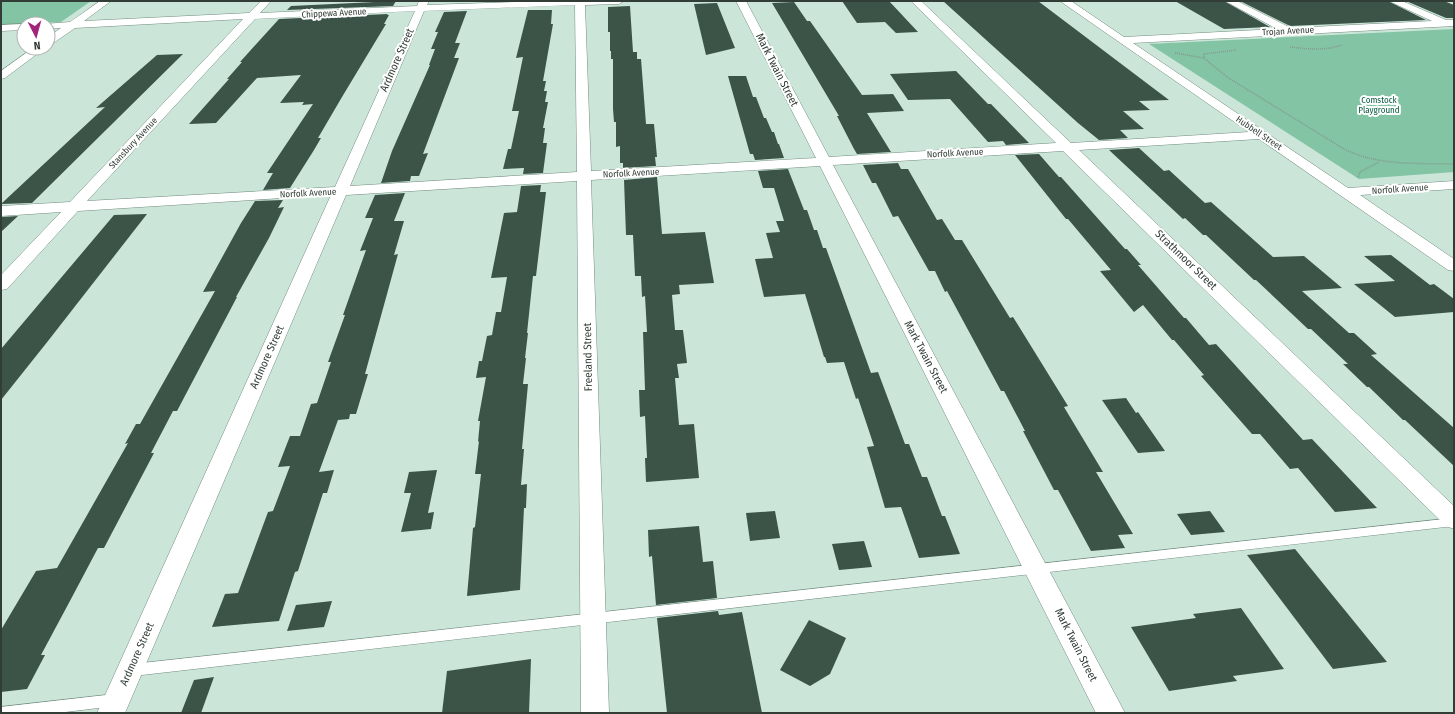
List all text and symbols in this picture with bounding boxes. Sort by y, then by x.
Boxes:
street label: Chippewa Avenue [301,6,367,20]
north arrow [16,16,56,56]
street label: Trojan Avenue [1262,25,1315,37]
street label: Ardmore Street [377,26,417,94]
street label: Mark Twain Street [753,31,801,109]
text: N [33,39,41,52]
park label: Comstock Playground [1358,95,1400,115]
street label: Hubbell Street [1234,114,1284,152]
street label: Stansbury Avenue [107,115,160,171]
street label: Norfolk Avenue [927,147,984,159]
street label: Norfolk Avenue [603,167,660,179]
street label: Norfolk Avenue [1371,182,1429,196]
street label: Norfolk Avenue [280,187,337,199]
street label: Strathmoor Street [1152,227,1220,293]
street label: Mark Twain Street [901,319,951,396]
street label: Freeland Street [581,322,595,391]
street label: Ardmore Street [247,323,287,391]
street label: Mark Twain Street [1052,606,1100,684]
street label: Ardmore Street [117,620,157,688]

